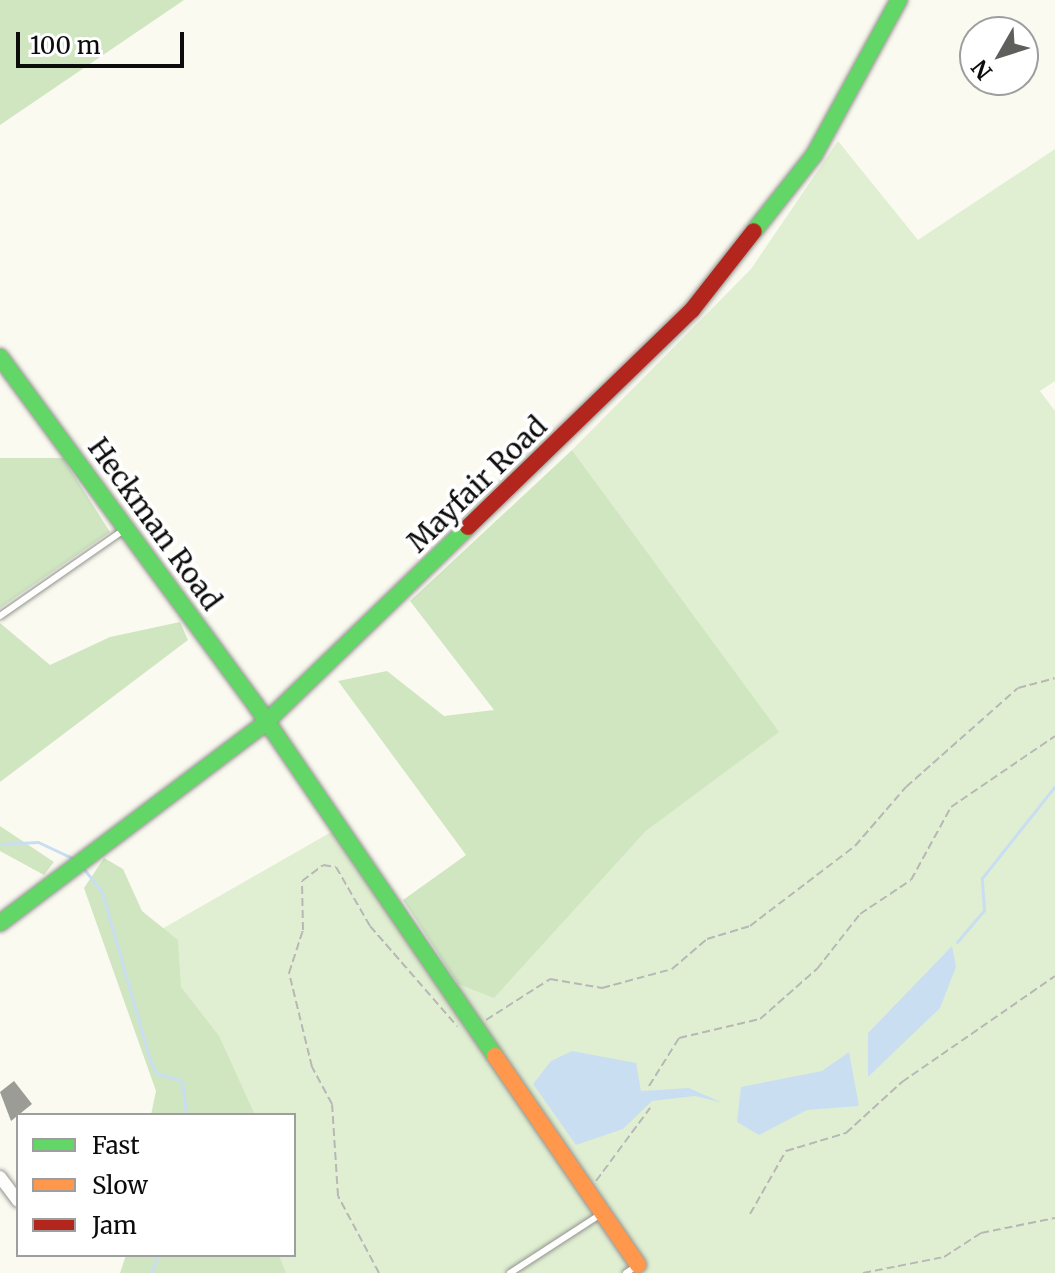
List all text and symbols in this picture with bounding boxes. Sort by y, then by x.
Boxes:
scale bar [20,16,188,66]
north arrow [959,16,1039,96]
text: 100 m [30,30,100,61]
text: N [966,54,998,85]
street label: Mayfair Road [400,409,554,559]
street label: Heckman Road [81,431,229,617]
legend [16,1113,296,1257]
text: Fast [92,1130,140,1161]
text: Slow [92,1170,148,1201]
text: Jam [92,1210,137,1241]

